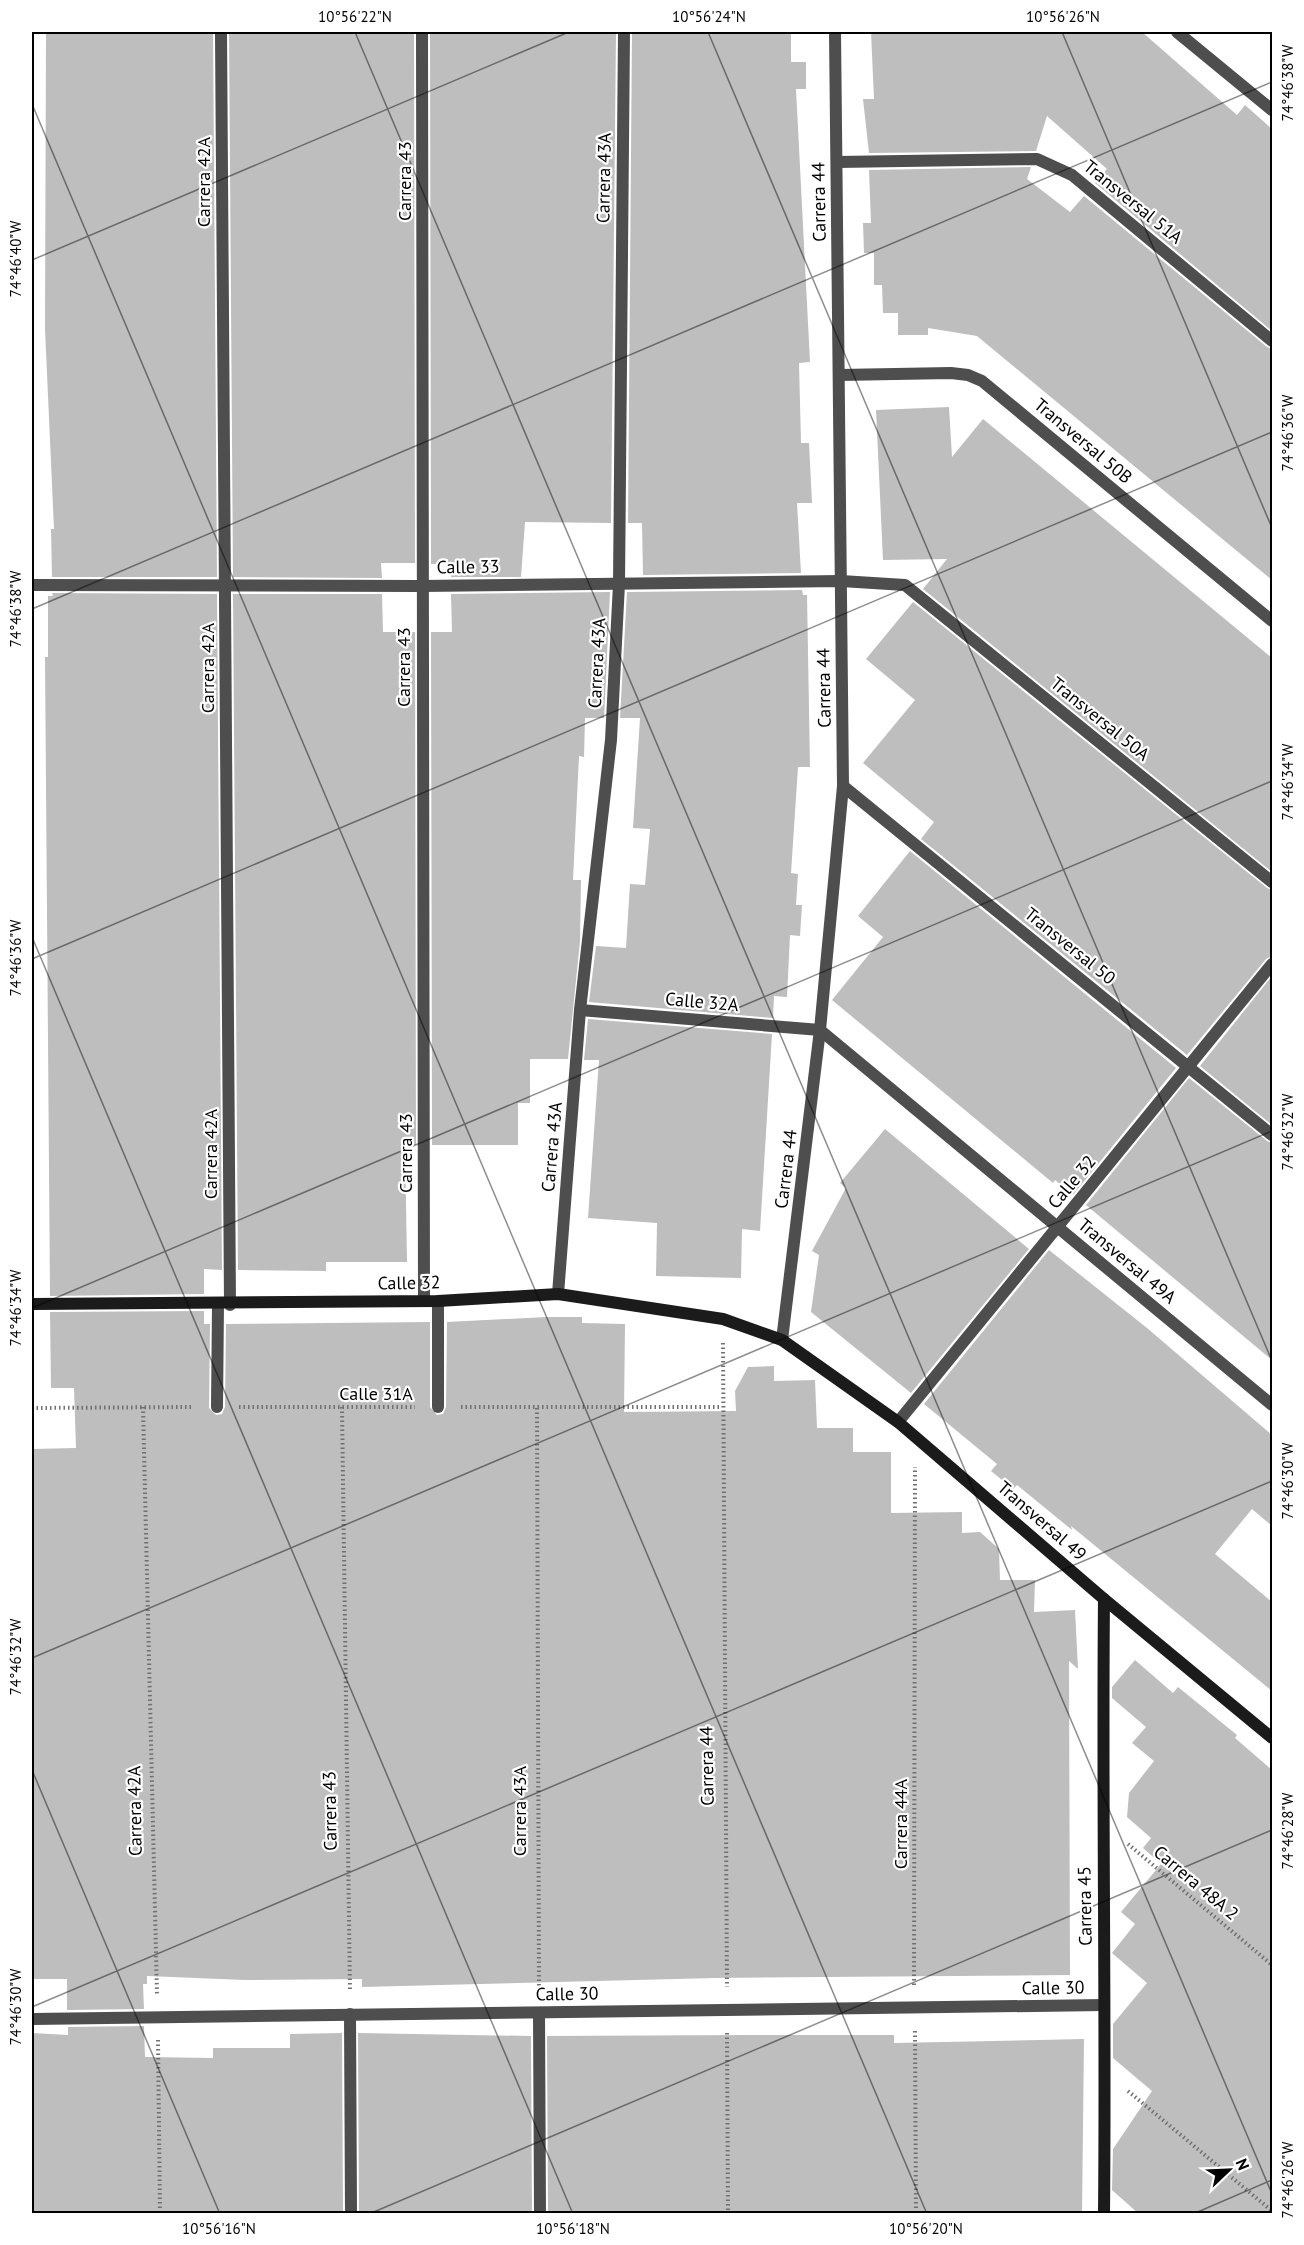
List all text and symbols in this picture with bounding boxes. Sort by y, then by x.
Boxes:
text: 10°56'22"N [318,7,392,26]
text: 10°56'24"N [672,7,746,26]
text: 10°56'26"N [1026,7,1100,26]
text: 74°46'38"W [1278,44,1297,121]
street label: Carrera 43A [591,132,616,223]
street label: Carrera 42A [192,136,215,227]
street label: Carrera 43 [393,141,416,221]
street label: Transversal 51A [1079,155,1188,249]
street label: Carrera 44 [806,162,831,242]
text: 74°46'40"W [6,220,25,297]
street label: Transversal 50B [1030,393,1137,488]
text: 74°46'36"W [1278,394,1297,471]
street label: Calle 33 [436,554,500,579]
text: 74°46'38"W [6,570,25,647]
street label: Carrera 43A [583,617,610,709]
street label: Carrera 42A [196,622,219,713]
street label: Carrera 43 [392,627,415,707]
street label: Carrera 44 [811,648,836,728]
street label: Transversal 50A [1046,672,1155,766]
text: 74°46'34"W [1278,743,1297,820]
street label: Transversal 50 [1020,902,1121,989]
text: 74°46'36"W [6,919,25,996]
street label: Calle 32A [664,987,740,1016]
text: 74°46'32"W [1278,1093,1297,1170]
street label: Carrera 43A [536,1101,567,1193]
street label: Carrera 42A [199,1108,222,1199]
street label: Carrera 43 [394,1113,417,1193]
street label: Carrera 44 [769,1128,802,1210]
street label: Calle 32 [1043,1150,1101,1213]
street label: Transversal 49A [1074,1213,1181,1309]
text: 74°46'34"W [6,1269,25,1346]
street label: Calle 32 [377,1270,441,1295]
street label: Calle 31A [339,1382,413,1405]
text: 74°46'30"W [1278,1442,1297,1519]
street label: Transversal 49 [993,1476,1092,1566]
text: 74°46'32"W [6,1618,25,1695]
street label: Carrera 44 [694,1726,719,1806]
street label: Carrera 42A [122,1765,147,1856]
street label: Carrera 43A [508,1765,531,1856]
street label: Carrera 43 [317,1771,342,1851]
street label: Carrera 44A [889,1778,912,1869]
text: 74°46'28"W [1278,1792,1297,1869]
street label: Carrera 48A 2 [1149,1840,1244,1925]
street label: Carrera 45 [1072,1866,1097,1946]
text: 74°46'30"W [6,1968,25,2045]
street label: Calle 30 [1021,1975,1085,2000]
street label: Calle 30 [535,1981,599,2006]
north arrow [1199,2140,1259,2200]
text: 74°46'26"W [1278,2141,1297,2218]
text: N [1232,2155,1254,2173]
text: 10°56'16"N [182,2219,256,2238]
text: 10°56'18"N [536,2219,610,2238]
text: 10°56'20"N [889,2219,963,2238]

